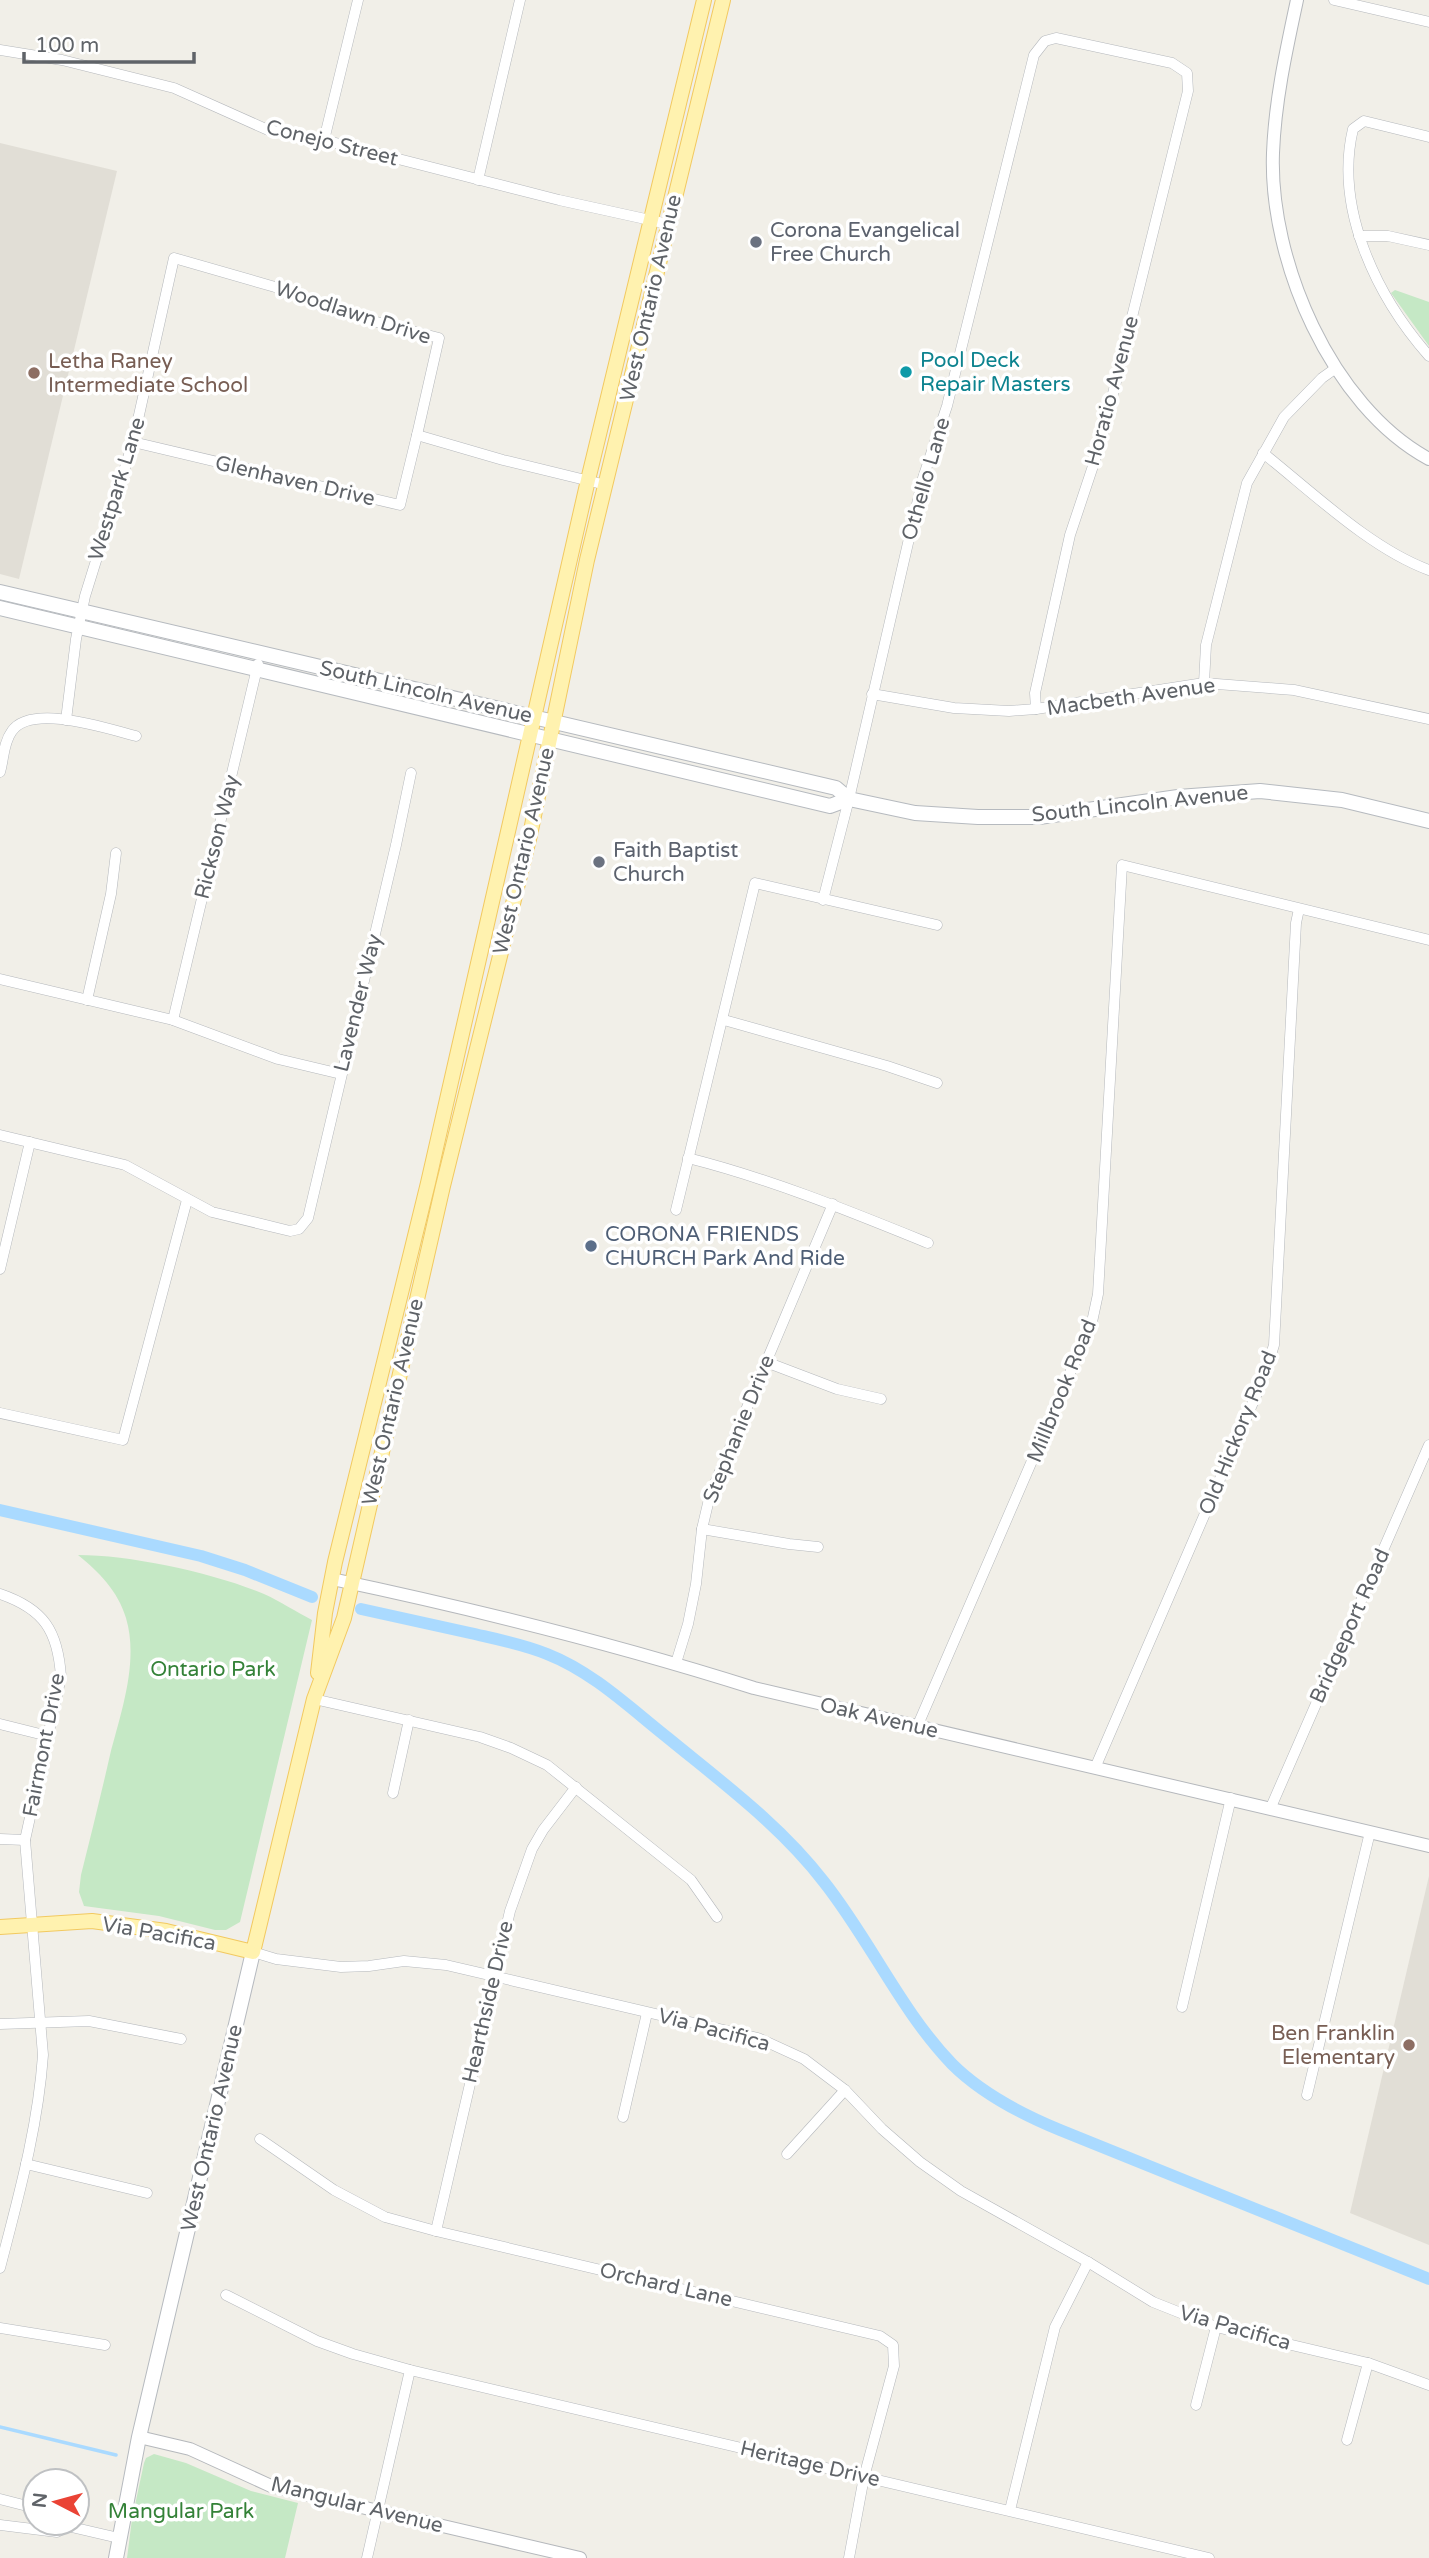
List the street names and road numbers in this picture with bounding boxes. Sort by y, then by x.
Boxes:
street label: Conejo Street [263,115,401,171]
street label: West Ontario Avenue [615,192,687,404]
street label: Woodlawn Drive [272,276,434,350]
street label: Horatio Avenue [1080,313,1144,469]
street label: Westpark Lane [83,414,151,564]
street label: Othello Lane [896,414,956,543]
street label: Glenhaven Drive [213,450,377,512]
street label: South Lincoln Avenue [317,655,535,729]
street label: Macbeth Avenue [1045,673,1217,721]
street label: West Ontario Avenue [488,745,560,957]
street label: Rickson Way [189,772,245,902]
street label: South Lincoln Avenue [1031,780,1250,828]
street label: Lavender Way [329,931,387,1075]
street label: West Ontario Avenue [357,1296,429,1508]
street label: Millbrook Road [1022,1316,1102,1466]
street label: Old Hickory Road [1194,1347,1282,1519]
street label: Stephanie Drive [698,1351,780,1507]
street label: Bridgeport Road [1305,1545,1395,1707]
street label: Fairmont Drive [18,1671,70,1819]
street label: Oak Avenue [817,1692,941,1744]
street label: Via Pacifica [100,1912,218,1956]
street label: Hearthside Drive [457,1918,519,2086]
street label: Via Pacifica [655,2003,773,2057]
street label: West Ontario Avenue [176,2022,248,2234]
street label: Orchard Lane [597,2258,735,2312]
street label: Via Pacifica [1176,2300,1294,2356]
street label: Heritage Drive [738,2436,883,2492]
street label: Mangular Avenue [268,2472,446,2539]

